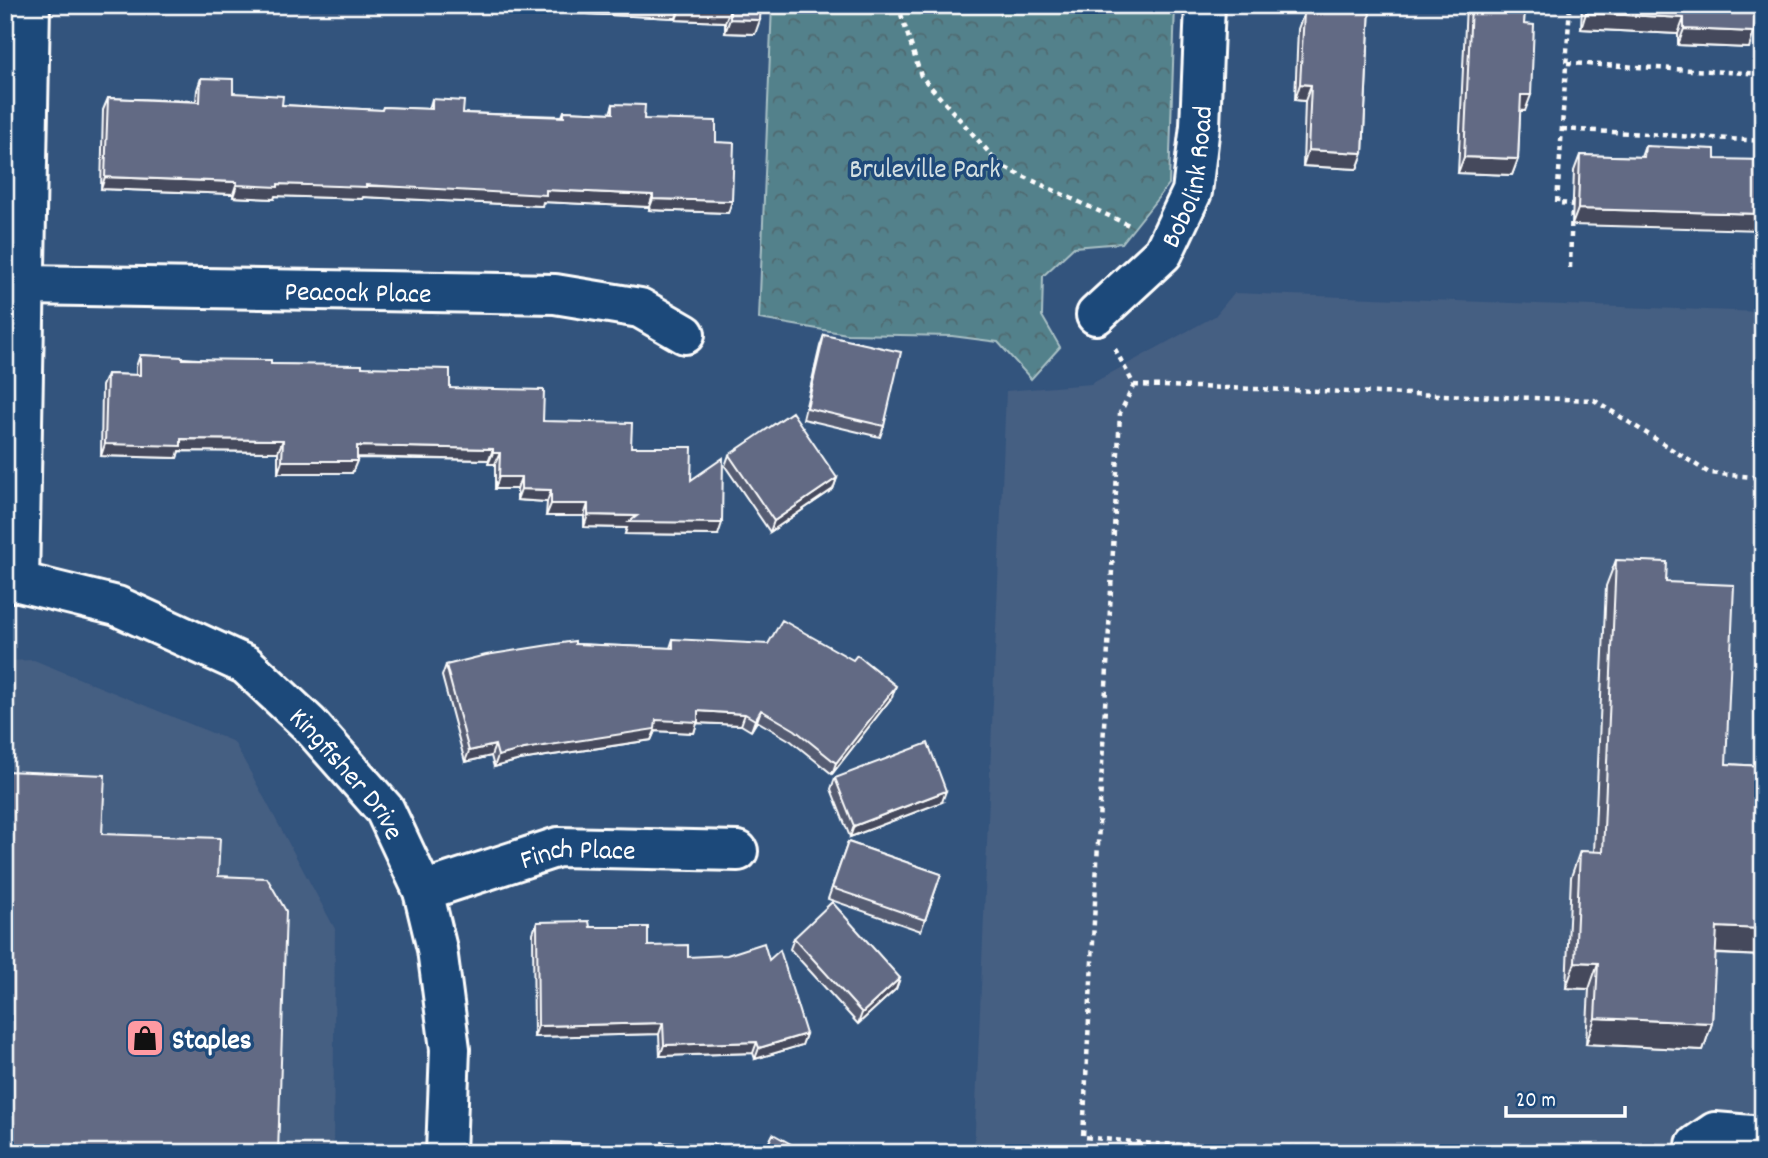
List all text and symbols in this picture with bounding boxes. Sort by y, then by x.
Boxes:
street label: Bobolink Road [1153,105,1226,256]
park label: Bruleville Park [849,152,1001,192]
street label: Peacock Place [284,274,432,317]
street label: Kingfisher Drive [278,700,411,848]
street label: Finch Place [516,832,636,883]
shop icon: Staples [124,1017,166,1059]
place label: Staples [172,1023,252,1063]
scale bar [1506,1074,1624,1118]
text: 20 m [1516,1087,1556,1117]

